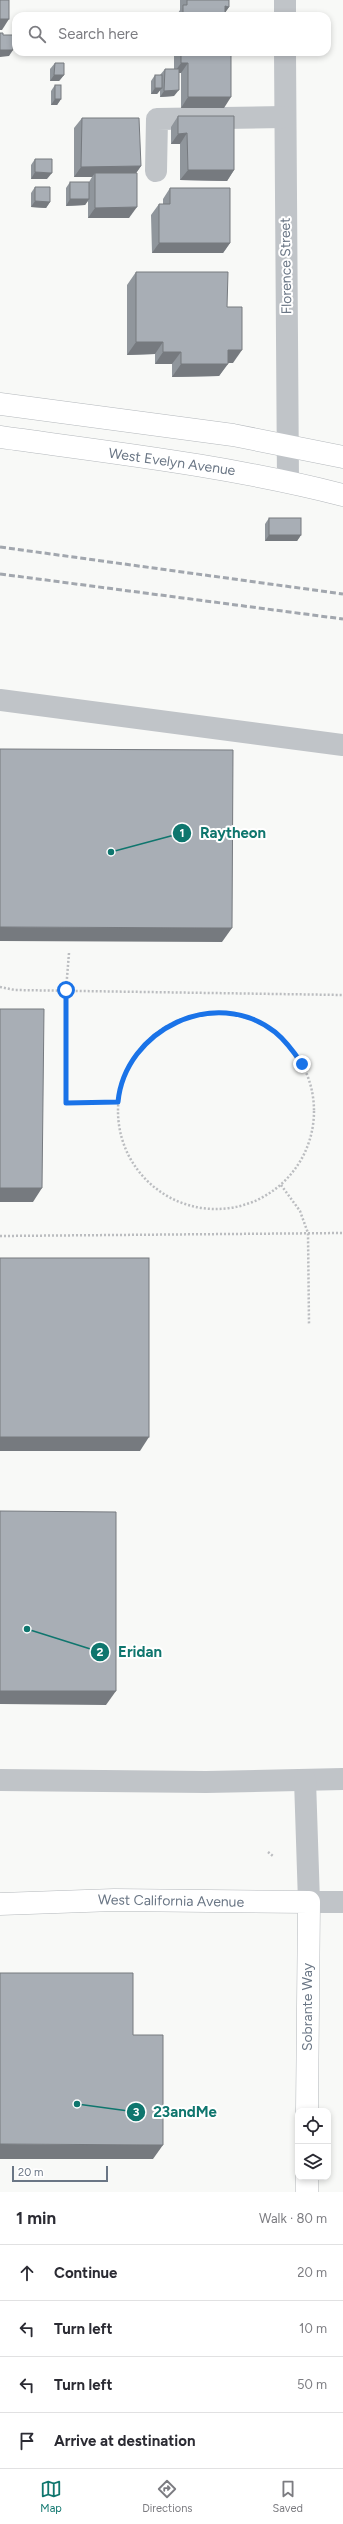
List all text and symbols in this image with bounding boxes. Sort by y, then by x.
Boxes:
search box [12,12,331,56]
icon: search [26,23,48,45]
text: Search here [58,25,138,43]
street label: Florence Street [277,217,295,315]
street label: West Evelyn Avenue [107,445,237,479]
callout: Raytheon [172,820,274,847]
text: Raytheon [200,824,266,842]
text: 1 [179,826,185,840]
route start [57,981,75,999]
route end [293,1055,311,1073]
callout: Eridan [90,1638,170,1665]
text: Eridan [118,1643,162,1661]
text: 2 [97,1645,104,1659]
street label: West California Avenue [98,1891,245,1911]
street label: Sobrante Way [299,1962,316,2051]
callout: 23andMe [126,2099,225,2126]
text: 23andMe [153,2103,218,2121]
text: 3 [133,2105,140,2119]
map controls [295,2108,331,2180]
button: locate [295,2108,331,2144]
button: layers [295,2144,331,2180]
scale bar [12,2164,108,2183]
text: 20 m [18,2166,43,2179]
text: 1 min [16,2208,56,2228]
text: Walk · 80 m [259,2211,327,2226]
icon: ahead [16,2262,38,2284]
text: Continue [54,2264,117,2282]
text: 20 m [297,2265,327,2280]
icon: left [16,2318,38,2340]
text: Turn left [54,2320,112,2338]
text: 10 m [299,2321,327,2336]
icon: left [16,2374,38,2396]
text: Turn left [54,2376,112,2394]
text: 50 m [297,2377,327,2392]
icon: arrive [16,2430,38,2452]
text: Arrive at destination [54,2432,195,2450]
tab: Map [40,2478,62,2515]
tab: Directions [142,2478,192,2515]
tab: Saved [273,2478,303,2515]

